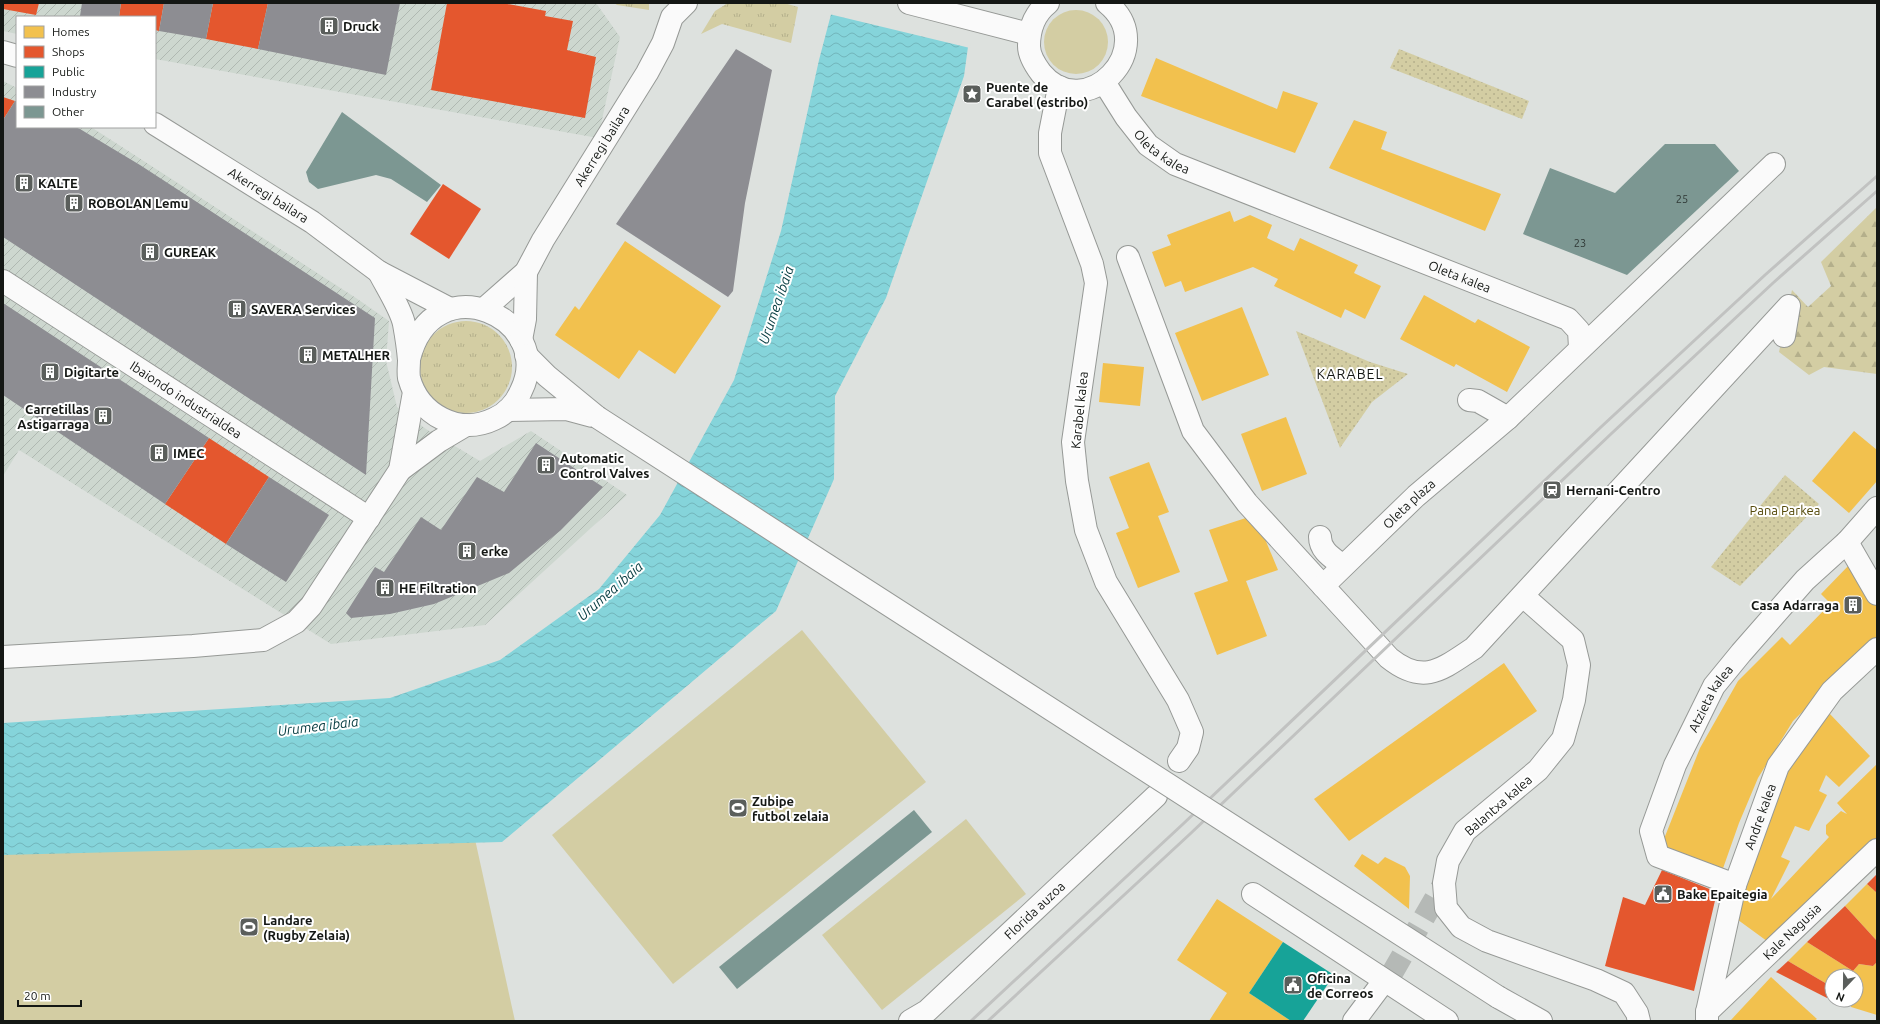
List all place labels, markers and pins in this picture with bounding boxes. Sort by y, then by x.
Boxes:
building icon: Druck [318,15,340,37]
place label: Druck [343,19,380,33]
place label: Puente de Carabel (estribo) [986,80,1088,110]
place icon: Puente de Carabel (estribo) [961,83,983,105]
building icon: KALTE [13,172,35,194]
place label: KALTE [38,176,78,190]
building icon: ROBOLAN Lemu [63,192,85,214]
place label: ROBOLAN Lemu [88,196,188,210]
building icon: GUREAK [139,241,161,263]
place label: GUREAK [164,245,217,259]
building icon: SAVERA Services [226,298,248,320]
place label: SAVERA Services [251,302,356,316]
building icon: METALHER [297,344,319,366]
place label: METALHER [322,348,391,362]
building icon: Digitarte [39,361,61,383]
place label: Digitarte [64,365,119,379]
place label: Carretillas Astigarraga [17,402,89,431]
building icon: Carretillas Astigarraga [92,405,114,427]
building icon: IMEC [148,442,170,464]
place label: IMEC [173,446,205,460]
place label: Automatic Control Valves [560,451,649,480]
building icon: Automatic Control Valves [535,454,557,476]
station icon: Hernani-Centro [1541,479,1563,501]
place label: Hernani-Centro [1566,483,1661,497]
building icon: erke [456,540,478,562]
place label: erke [481,544,508,558]
building icon: HE Filtration [374,577,396,599]
place label: HE Filtration [399,581,477,595]
building icon: Casa Adarraga [1842,594,1864,616]
place label: Casa Adarraga [1751,598,1839,612]
place label: Zubipe futbol zelaia [752,794,829,823]
sports icon: Zubipe futbol zelaia [727,797,749,819]
public building icon: Bake Epaitegia [1652,883,1674,905]
place label: Bake Epaitegia [1677,887,1768,901]
place label: Landare (Rugby Zelaia) [263,913,350,943]
sports icon: Landare (Rugby Zelaia) [238,916,260,938]
place label: Oficina de Correos [1307,971,1373,1000]
public building icon: Oficina de Correos [1282,974,1304,996]

